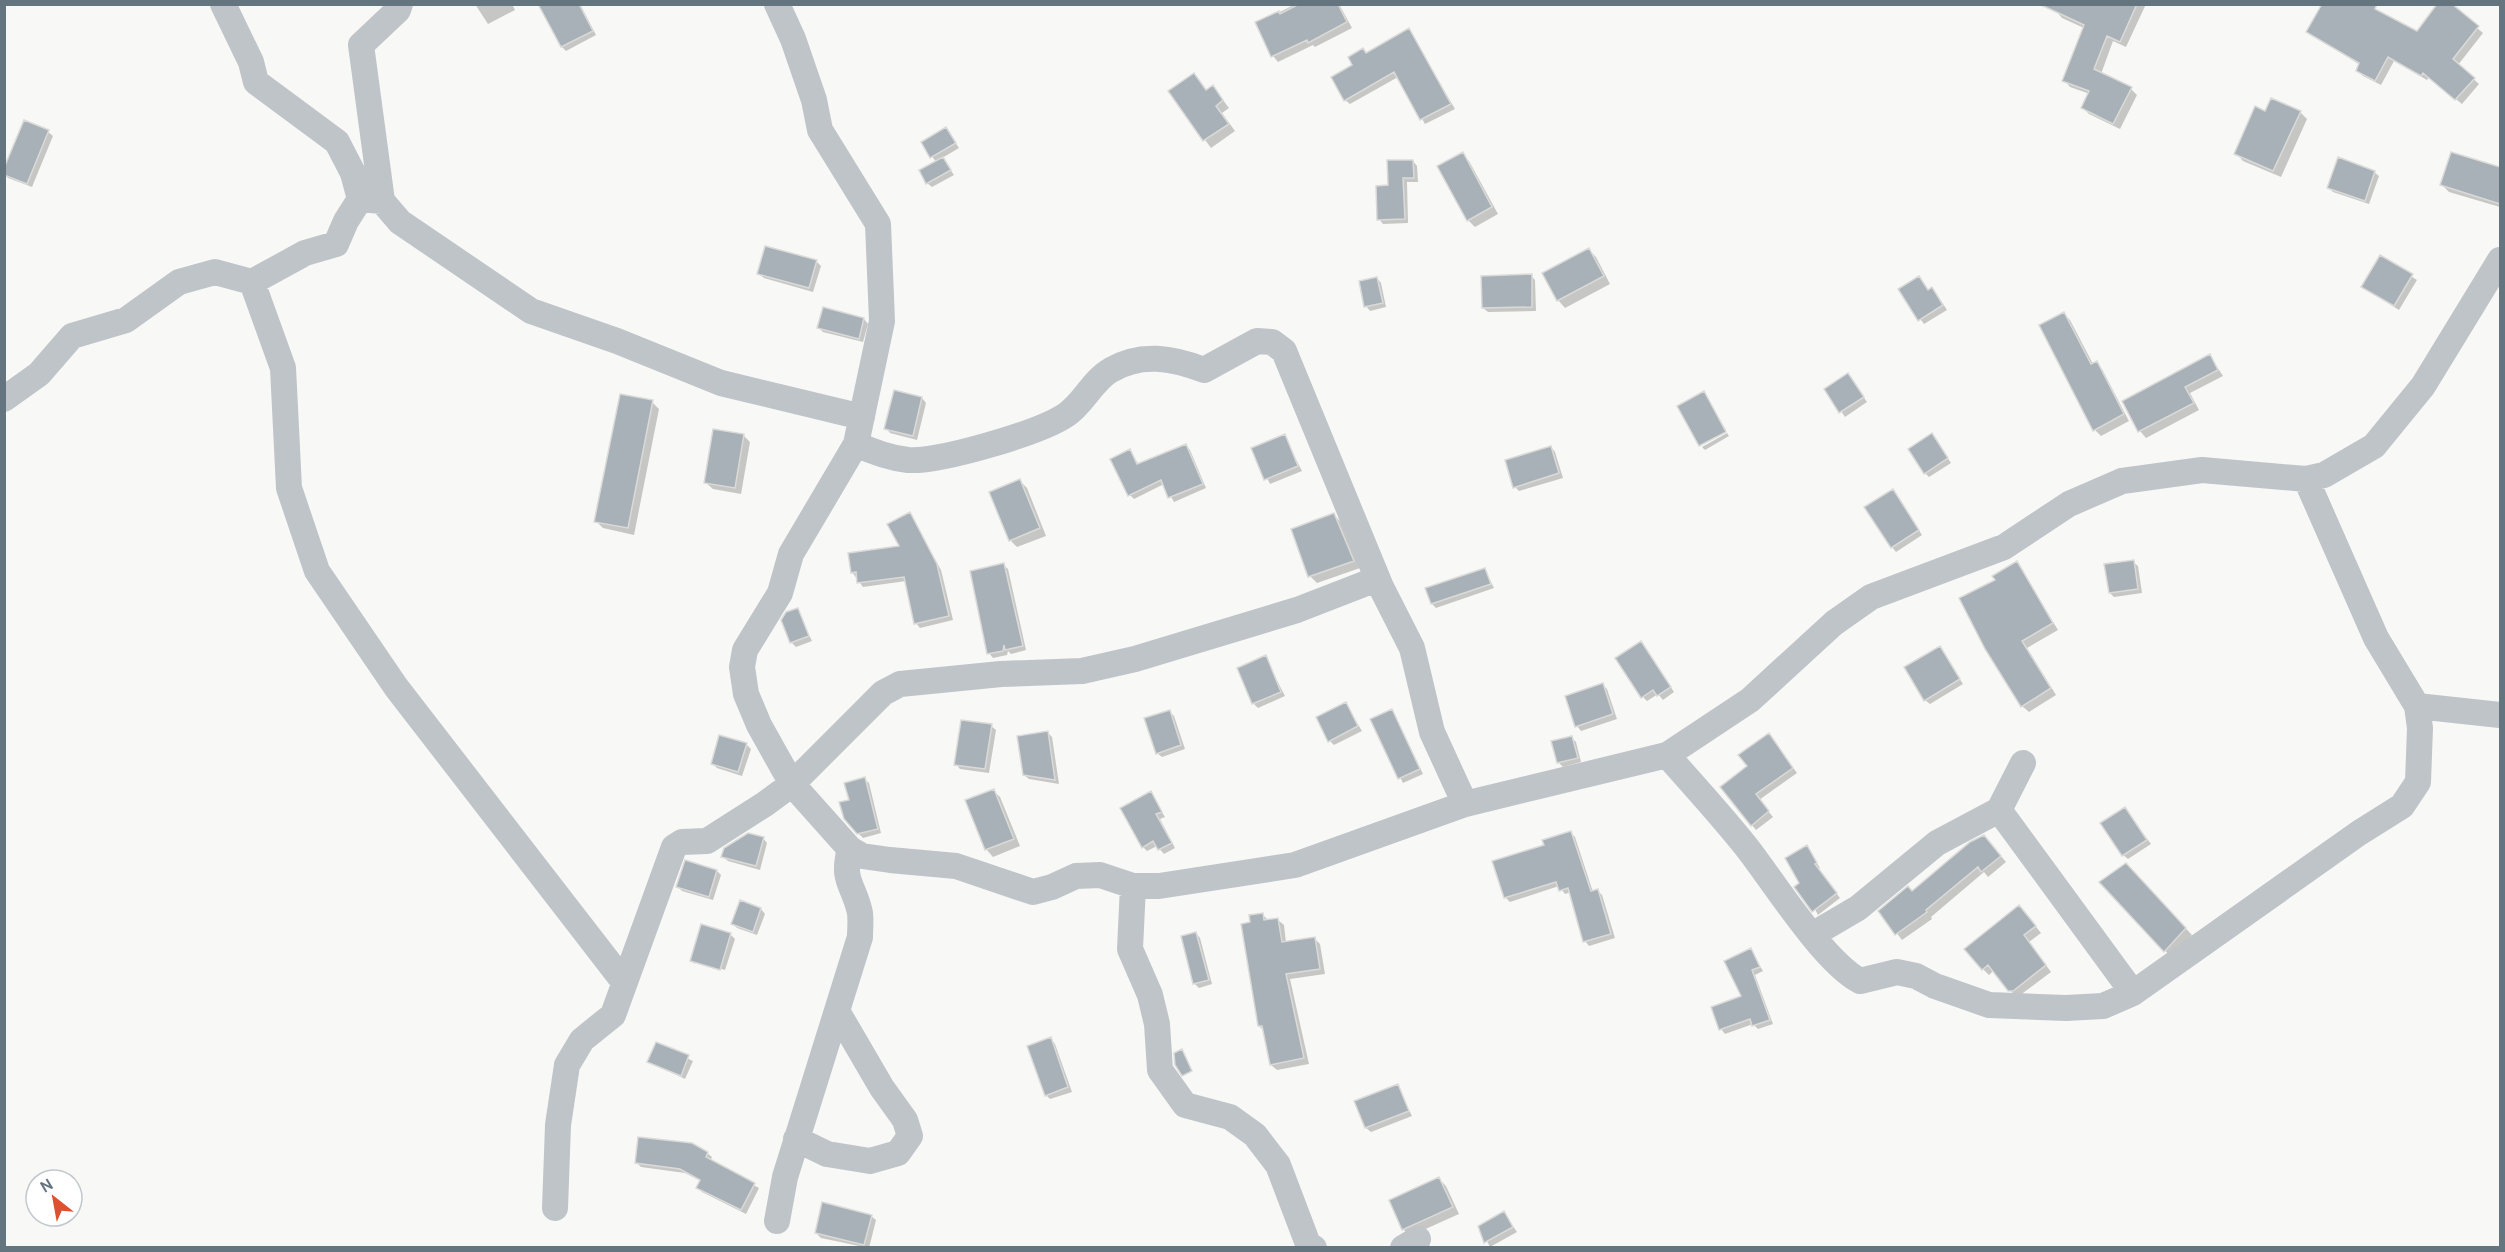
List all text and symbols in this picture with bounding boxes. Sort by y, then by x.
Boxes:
north arrow [24,1168,84,1228]
text: N [37,1175,56,1197]

